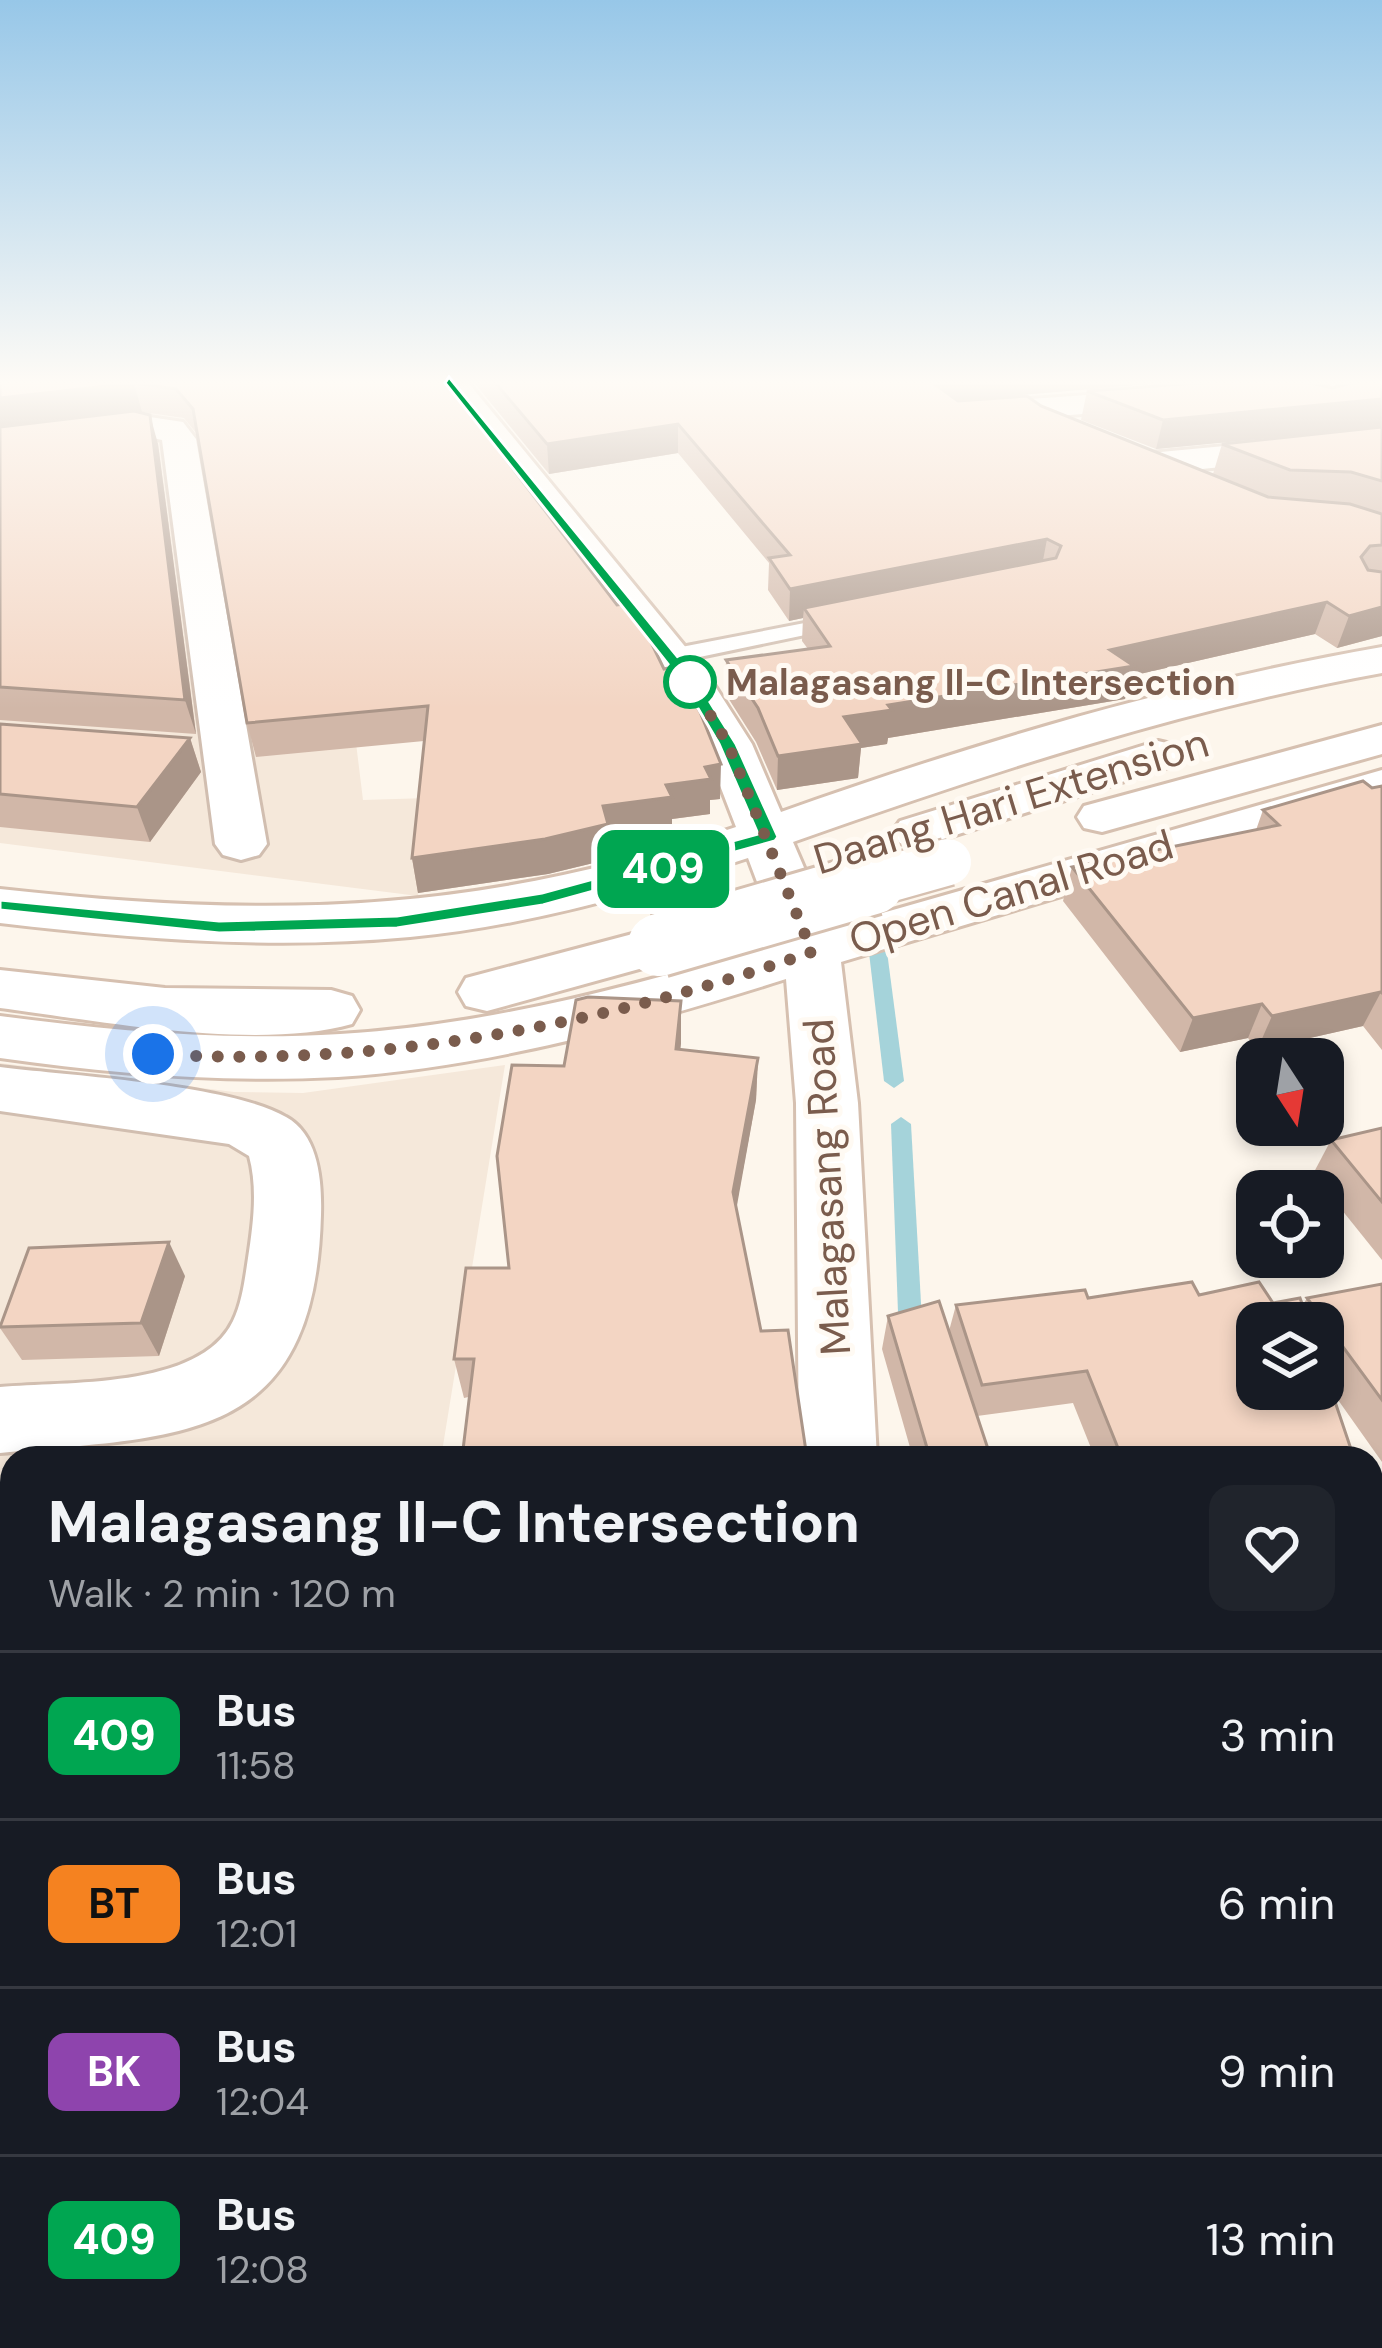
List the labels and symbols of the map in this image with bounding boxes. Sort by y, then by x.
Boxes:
marker: Malagasang II-C Intersection [665,657,715,707]
place label: Malagasang II-C Intersection [726,659,1236,706]
street label: Daang Hari Extension [807,715,1215,887]
street label: Open Canal Road [842,817,1180,967]
line badge: 409 [594,830,732,908]
street label: Malagasang Road [791,1017,863,1357]
your location [123,1024,183,1084]
north arrow [1236,1038,1344,1146]

